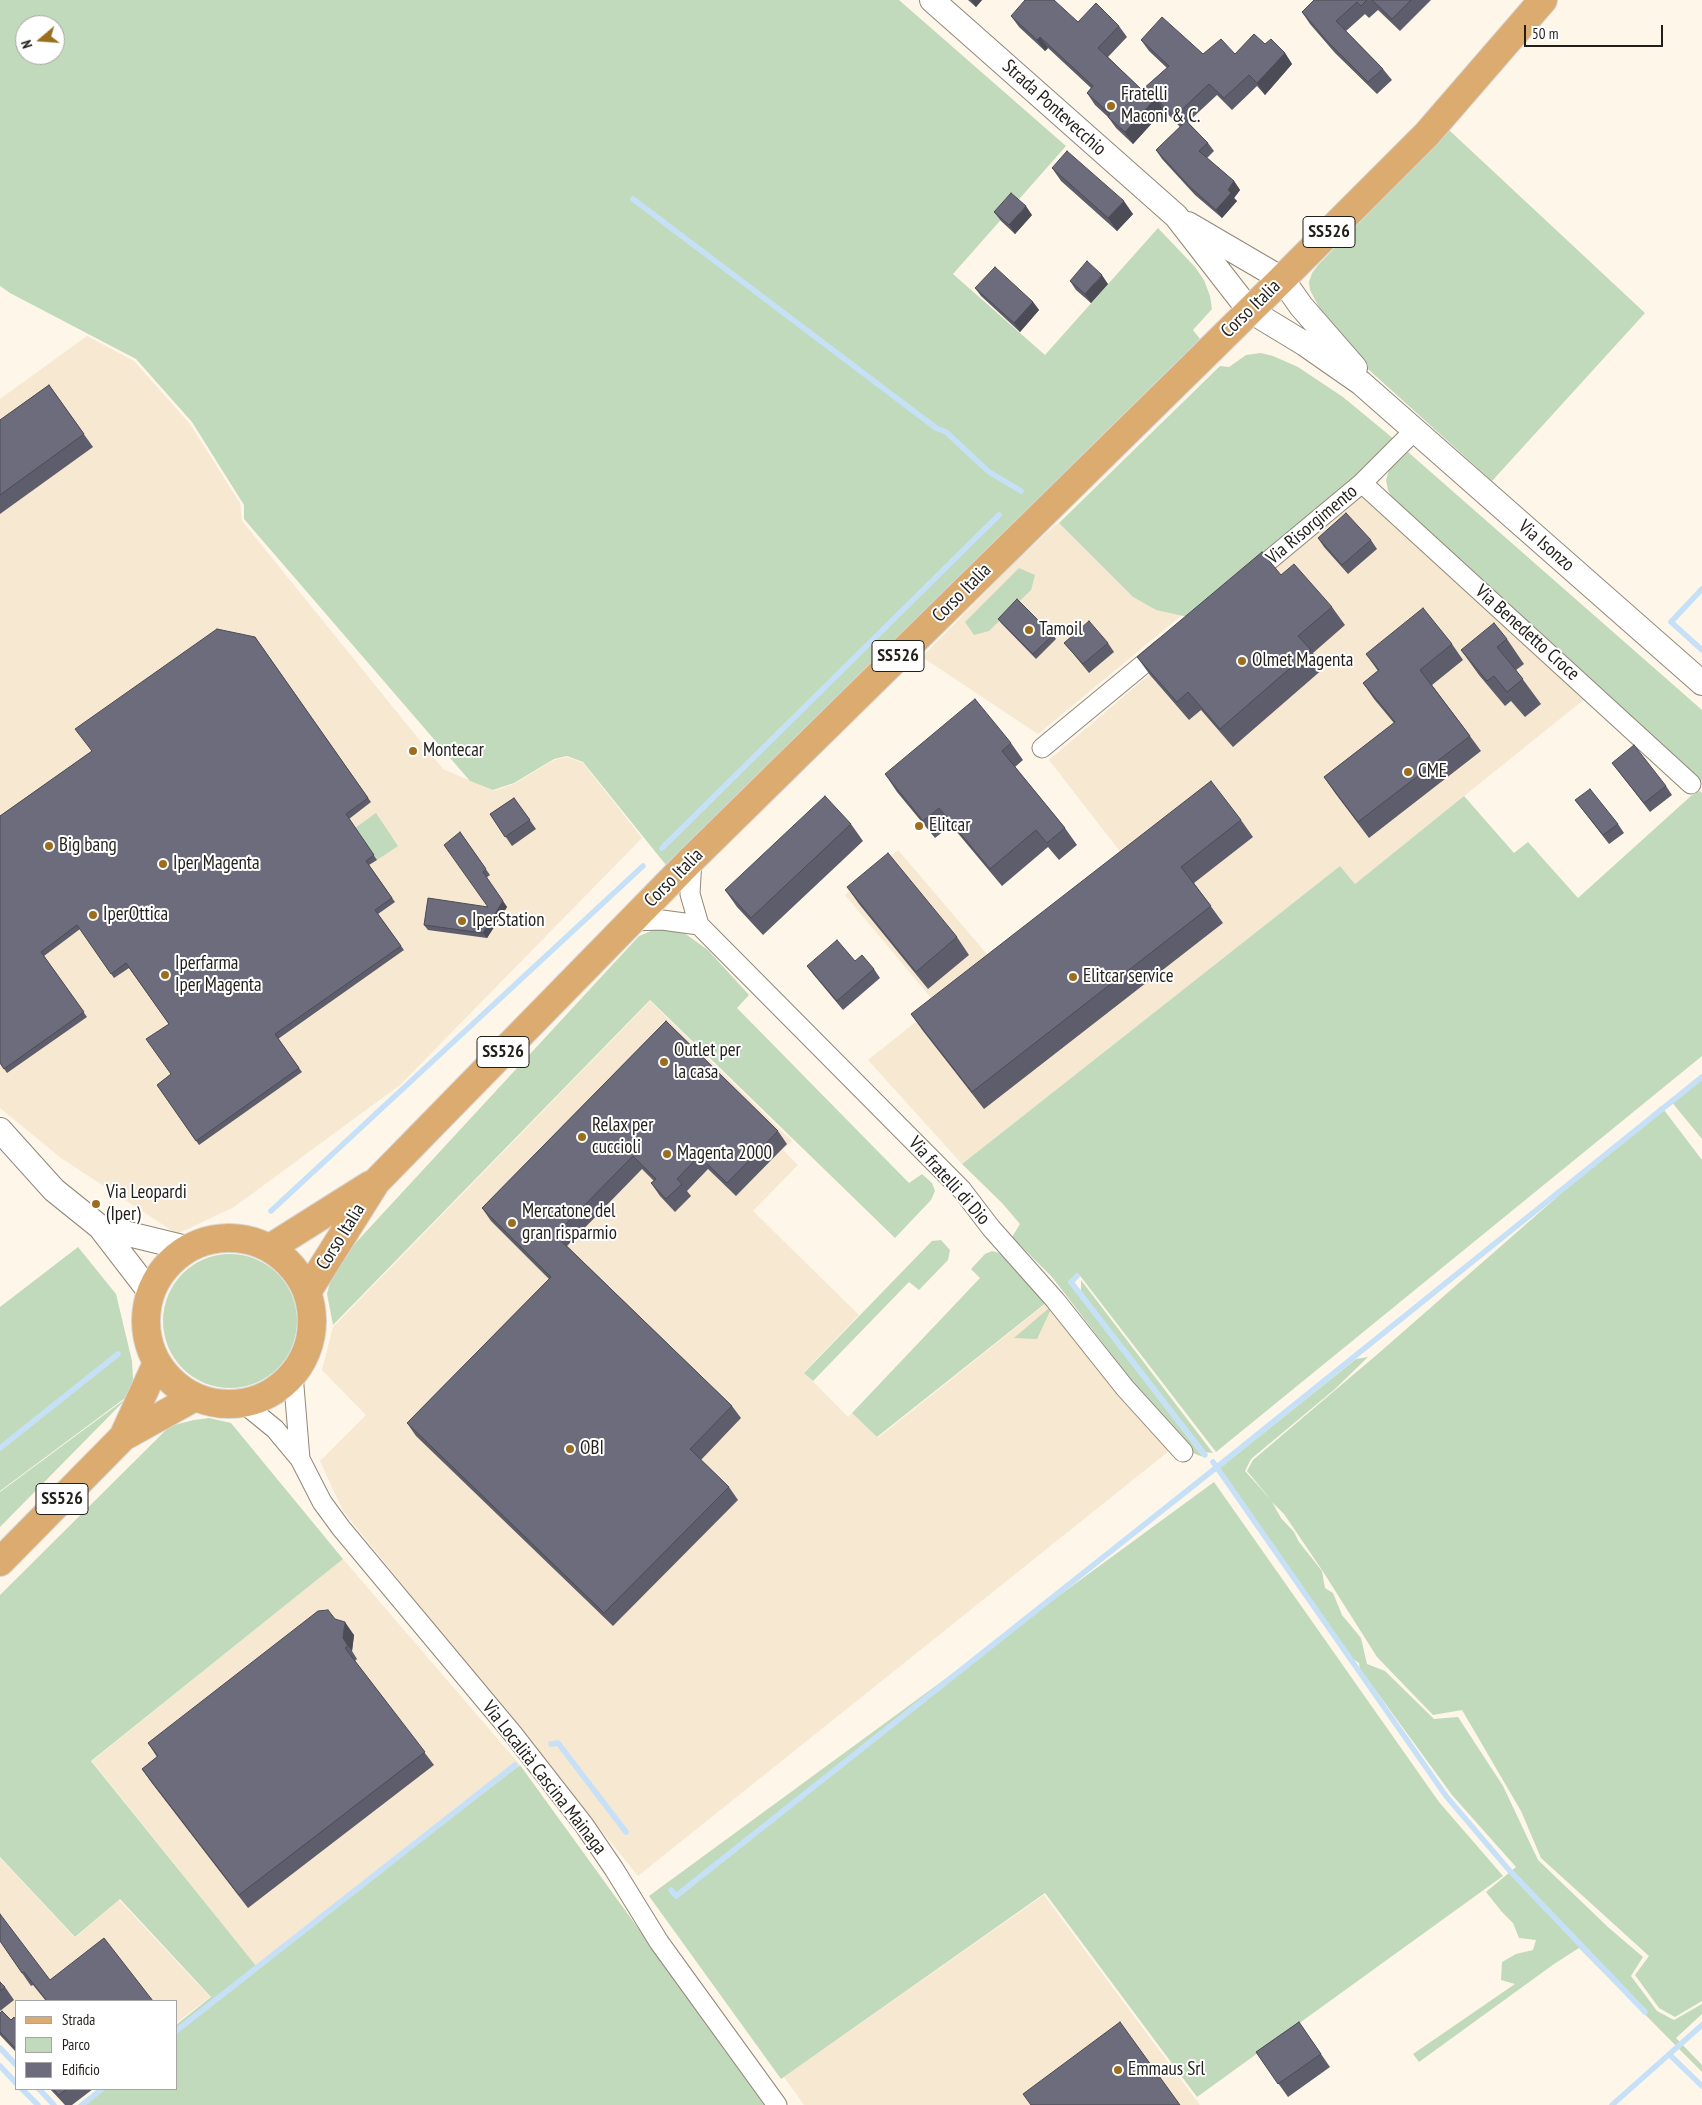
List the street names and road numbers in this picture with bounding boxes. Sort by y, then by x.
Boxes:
street label: Strada Pontevecchio [997,55,1111,161]
road number: SS526 [1303,216,1355,248]
street label: Corso Italia [1217,275,1285,343]
street label: Via Risorgimento [1262,480,1362,570]
street label: Via Isonzo [1513,515,1579,577]
street label: Corso Italia [928,559,996,627]
street label: Via Benedetto Croce [1470,580,1584,686]
road number: SS526 [872,640,924,671]
street label: Corso Italia [640,844,708,912]
road number: SS526 [477,1036,529,1068]
street label: Via fratelli di Dio [903,1132,995,1230]
street label: Corso Italia [312,1200,370,1274]
road number: SS526 [36,1484,88,1515]
street label: Via Località Cascina Mainaga [477,1697,611,1859]

